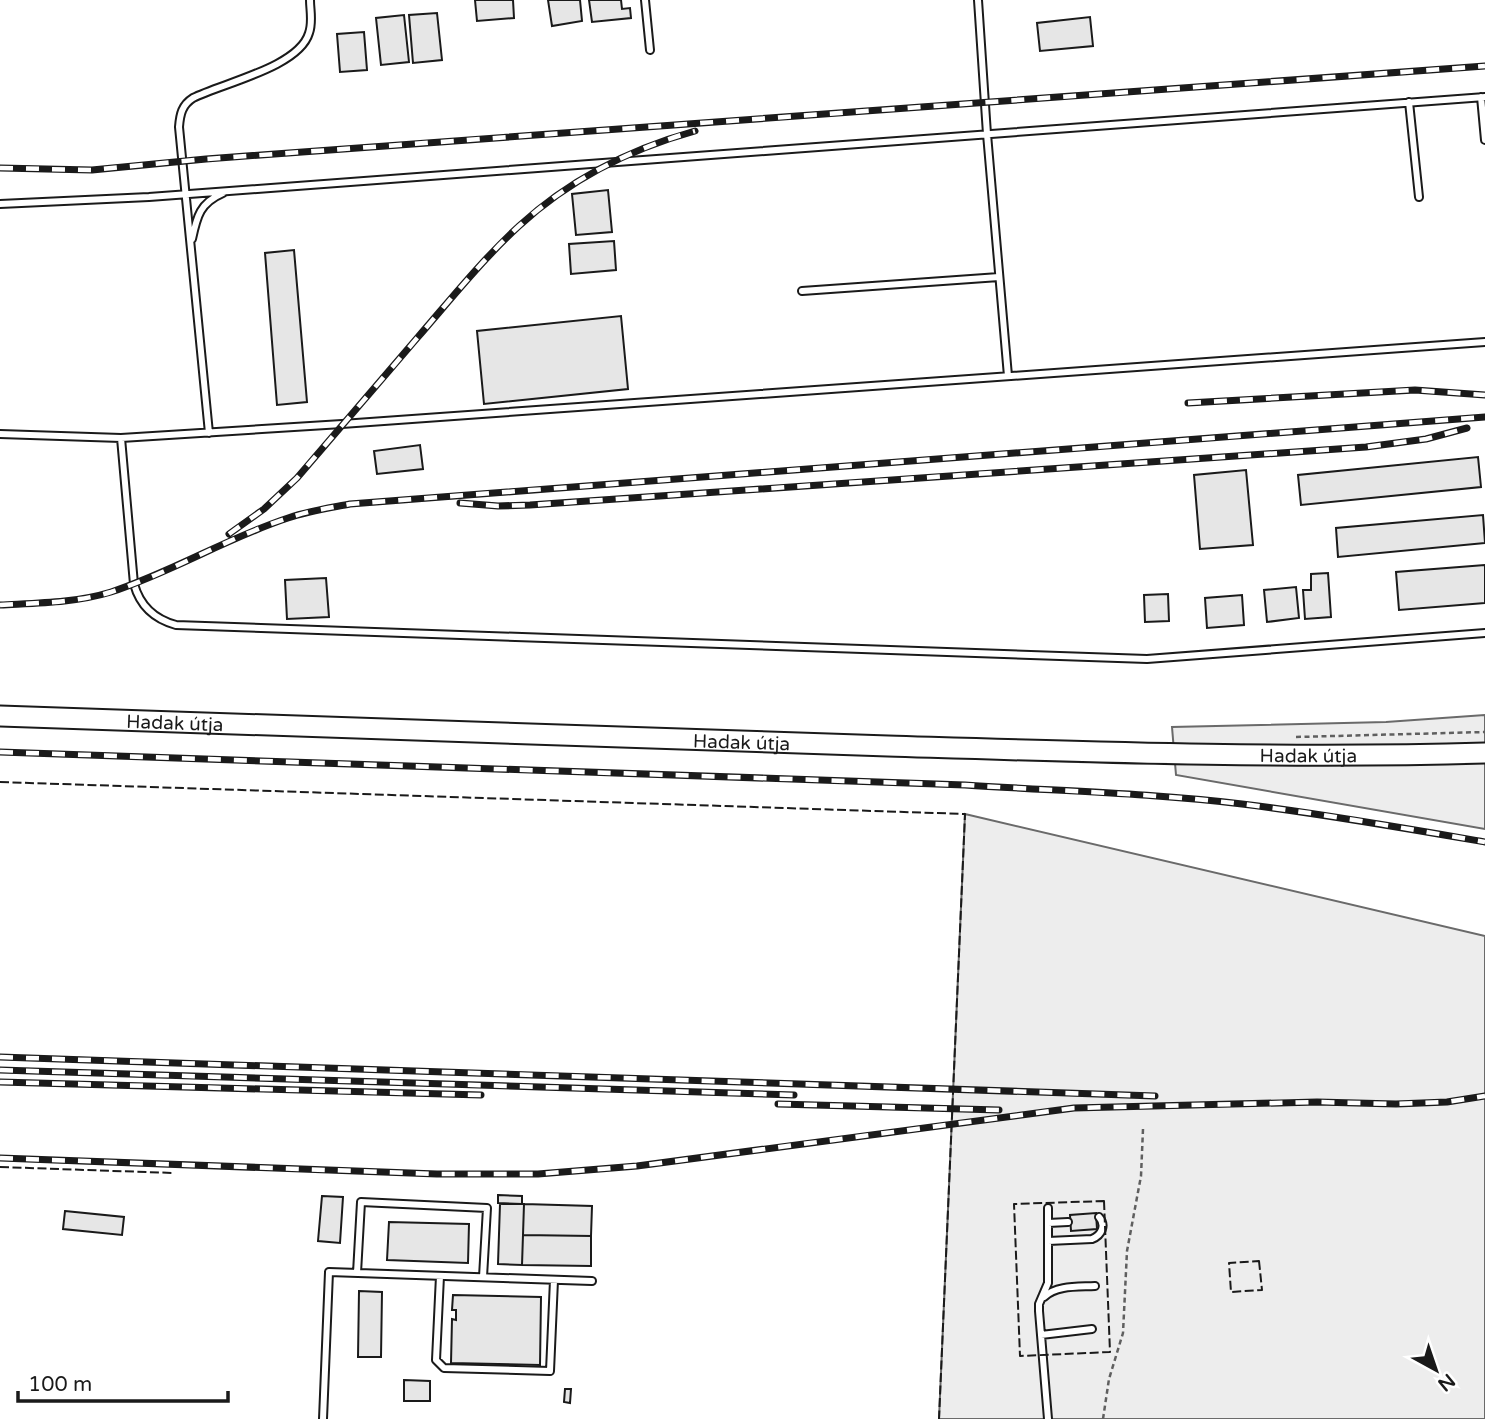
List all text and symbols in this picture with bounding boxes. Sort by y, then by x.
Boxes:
street label: Hadak útja [126,711,224,736]
street label: Hadak útja [693,730,791,755]
street label: Hadak útja [1260,745,1357,767]
north arrow [1401,1335,1471,1405]
scale bar [18,1360,228,1404]
text: N [1433,1369,1459,1396]
text: 100 m [28,1372,92,1397]

